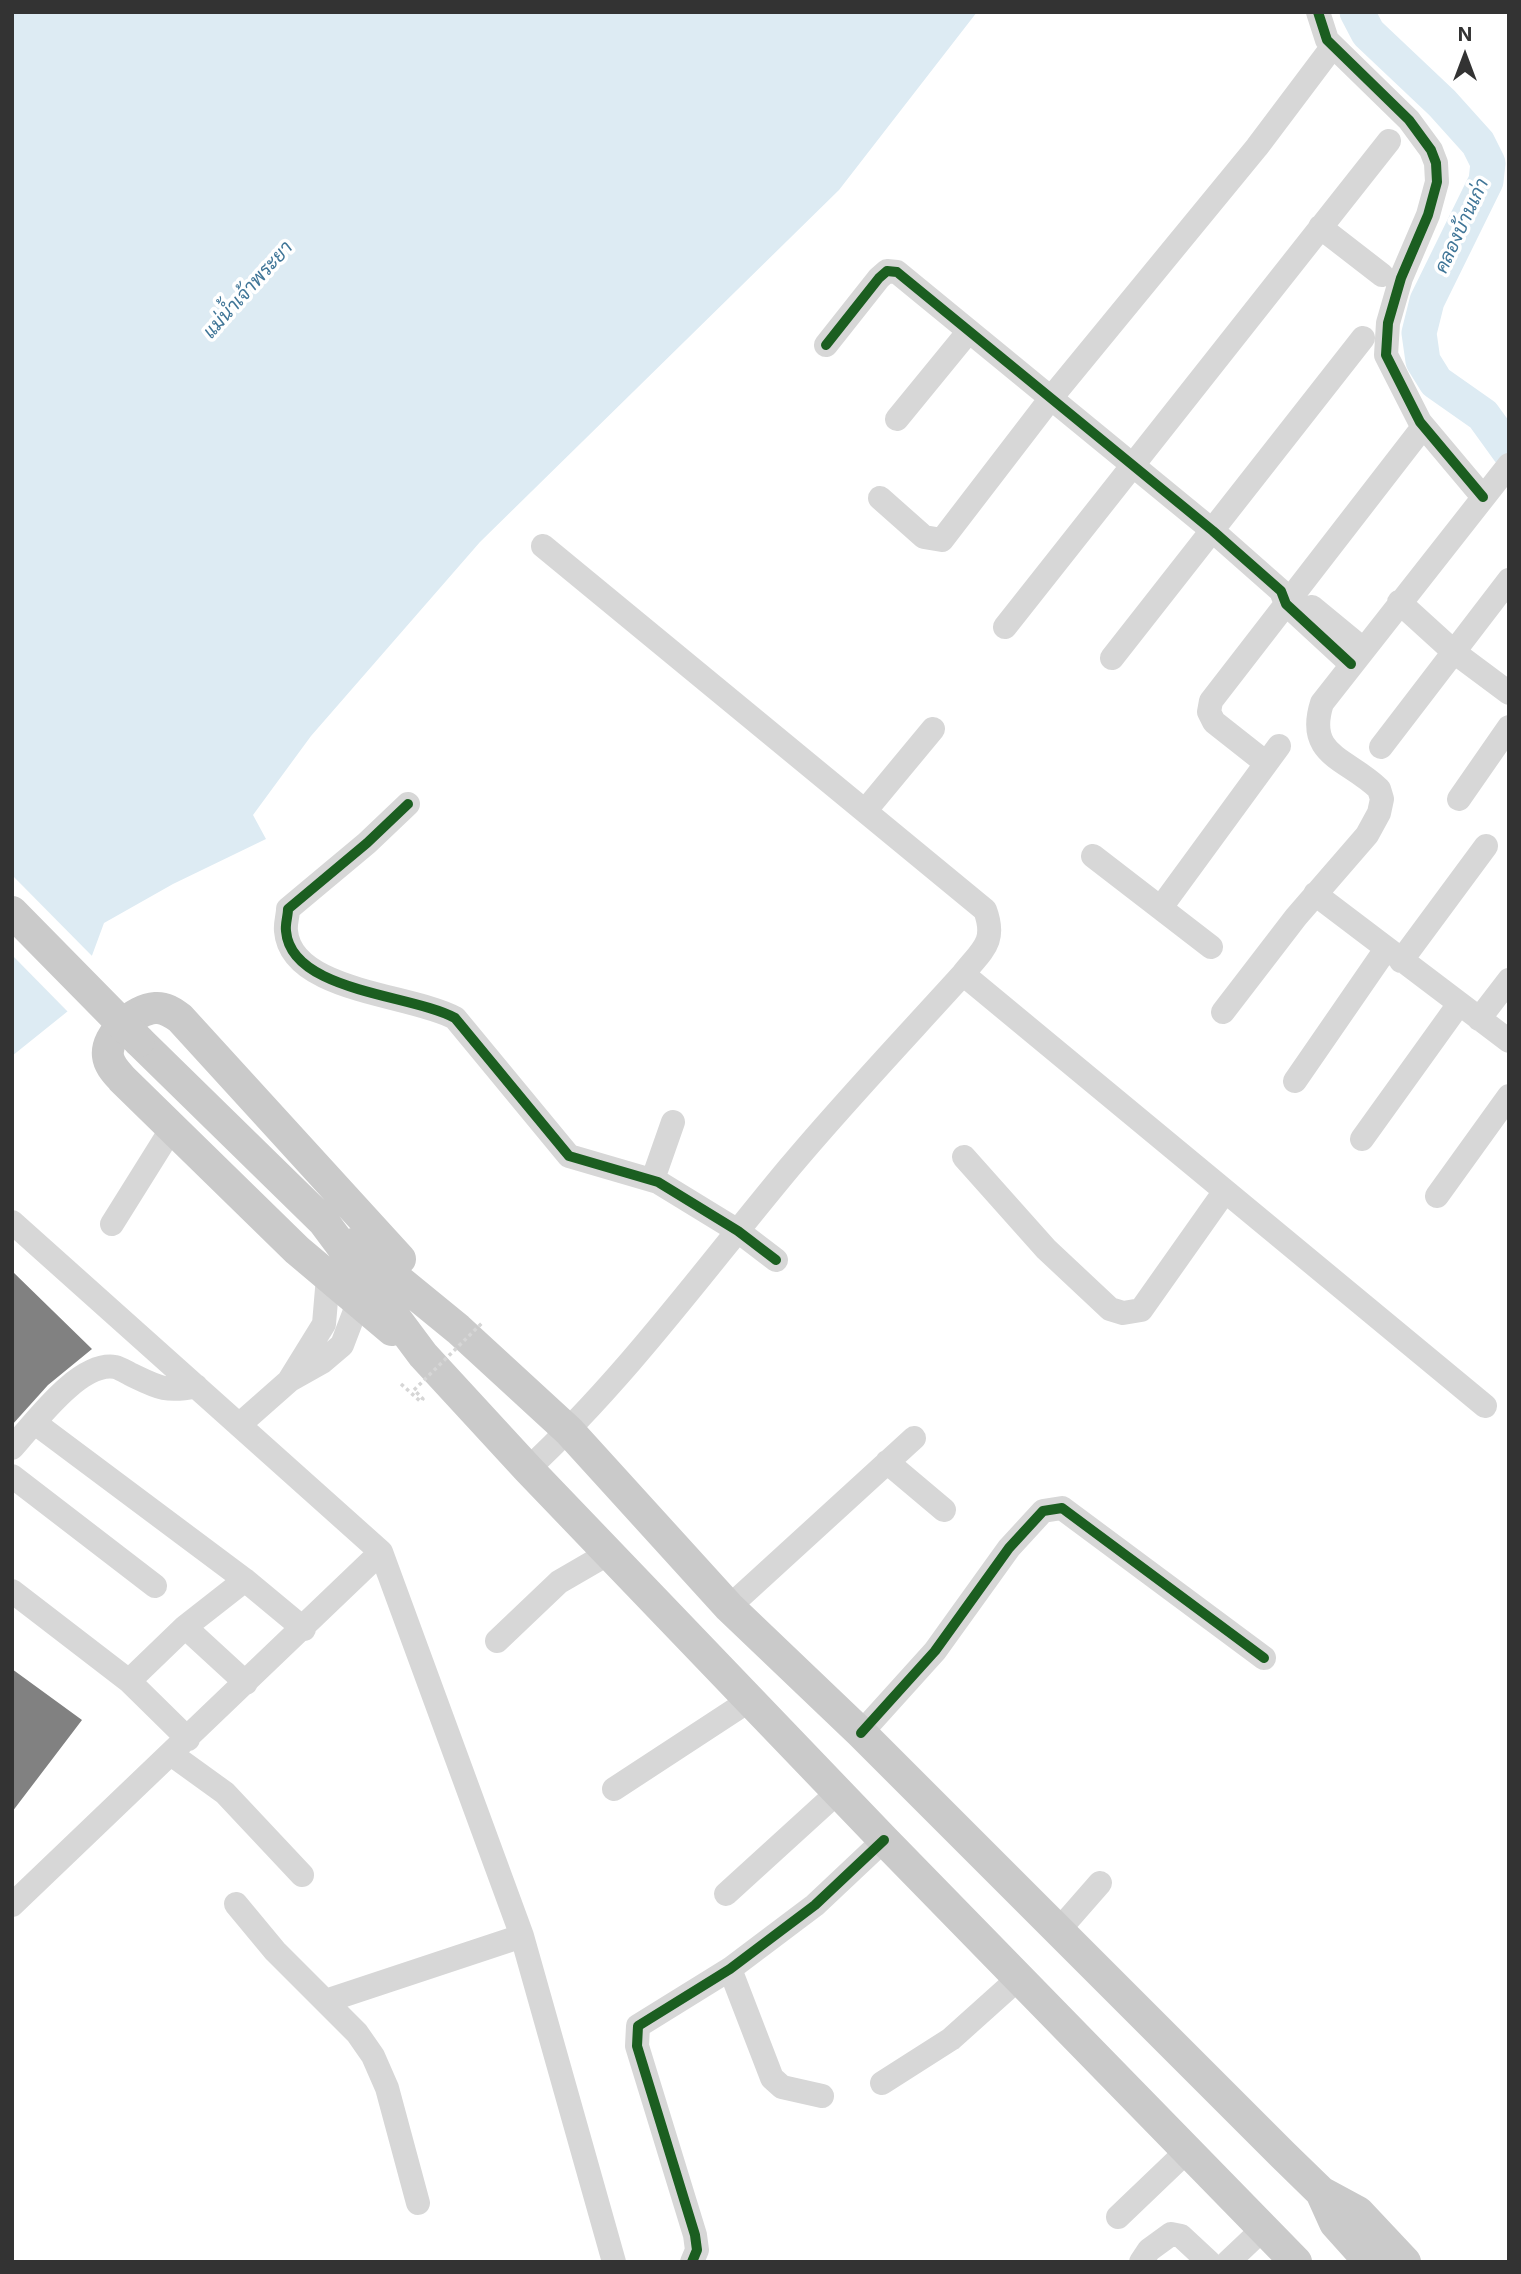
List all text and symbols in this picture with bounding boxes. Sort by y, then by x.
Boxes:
north arrow [1430,21,1500,91]
text: N [1458,23,1472,46]
water label: คลองบ้านเก่า [1430,175,1494,277]
water label: แม่น้ำเจ้าพระยา [198,237,298,343]

